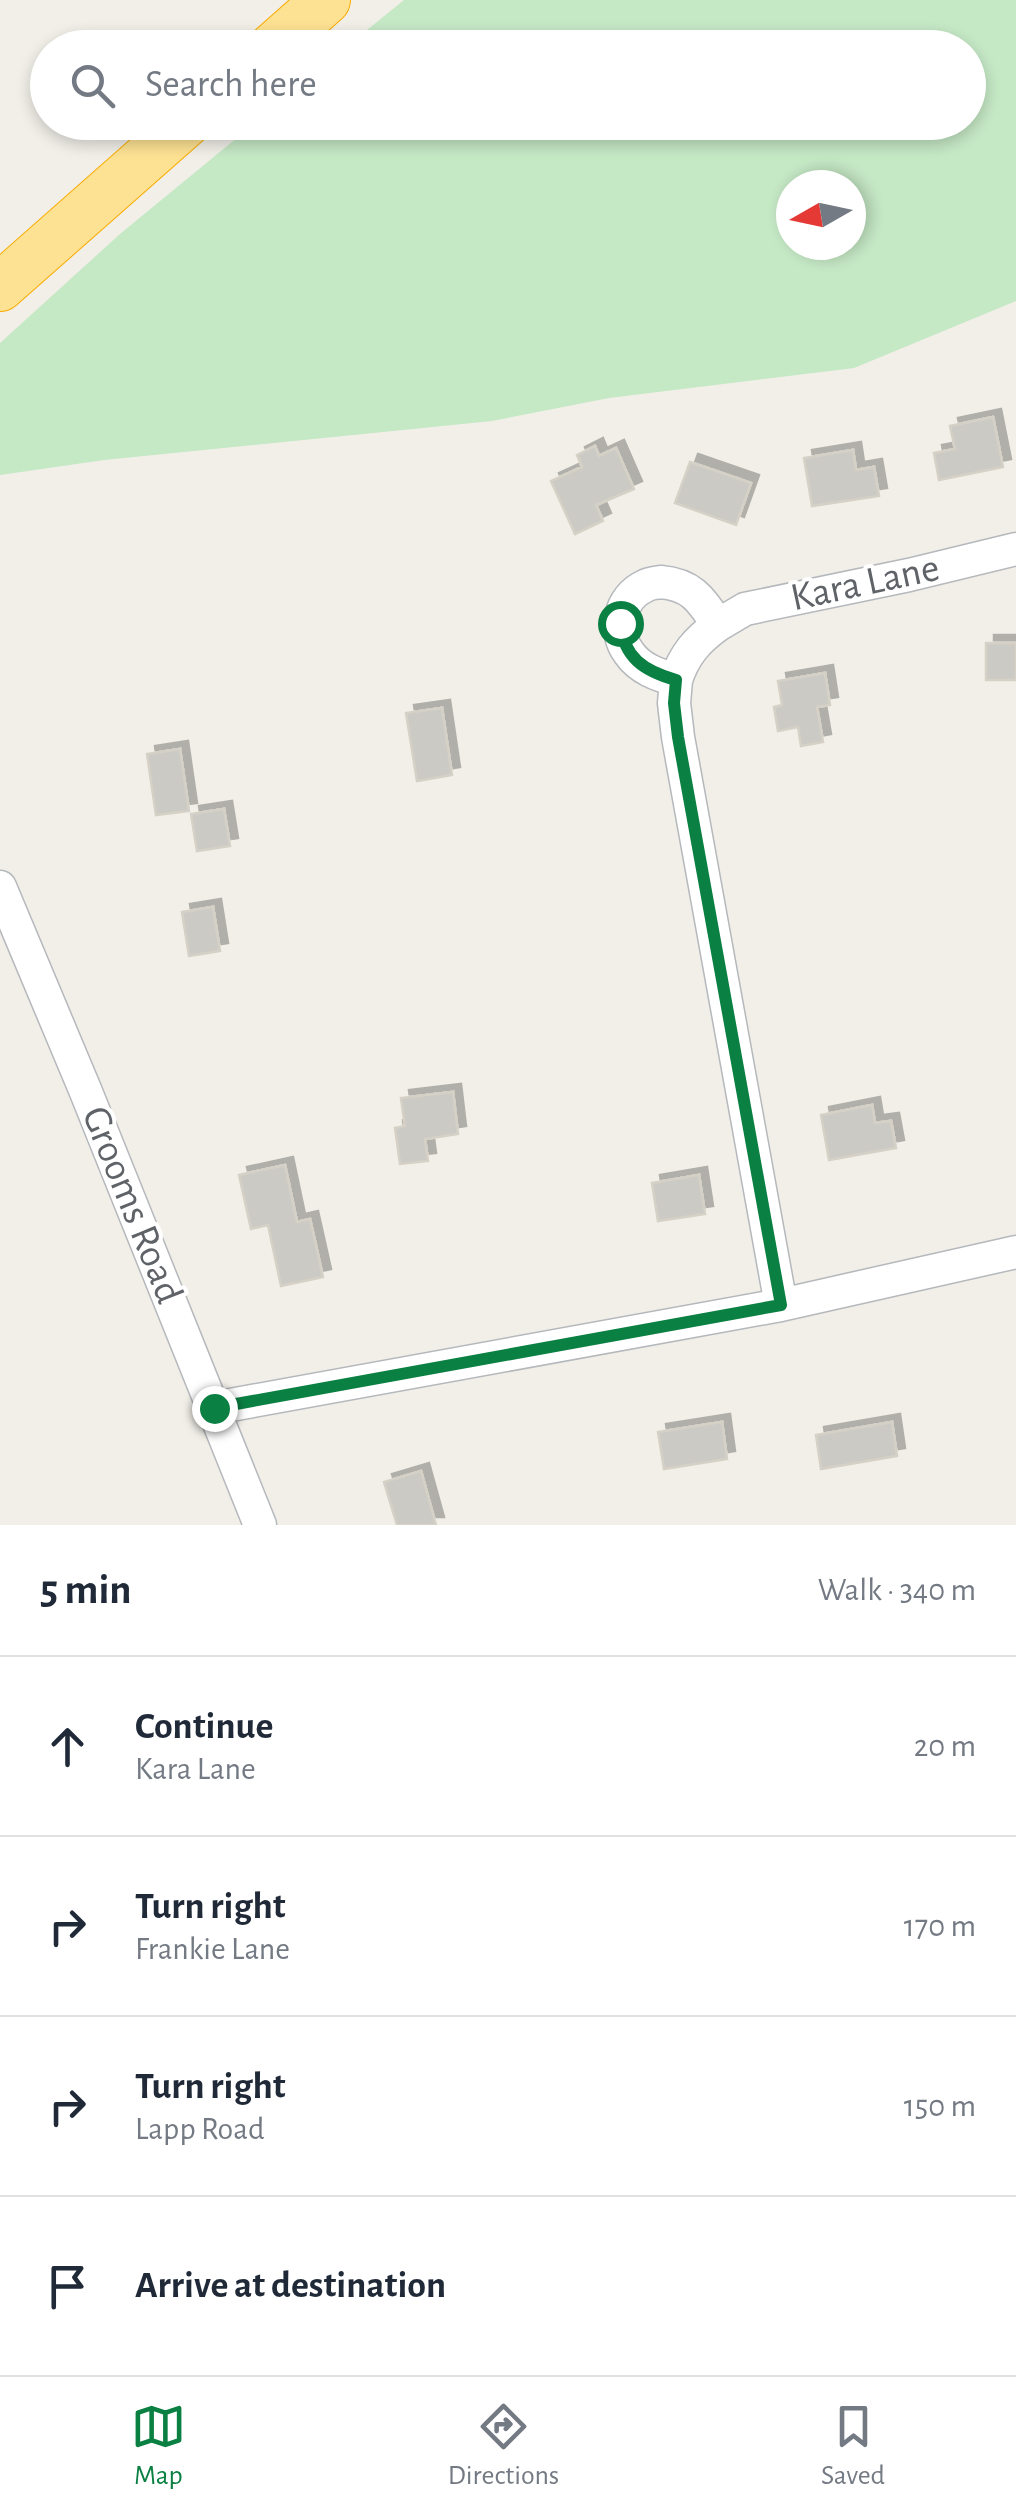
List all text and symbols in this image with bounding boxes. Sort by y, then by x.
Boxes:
search box [30,30,986,140]
icon: search [65,58,120,113]
text: Search here [145,66,317,104]
north arrow [776,170,866,260]
street label: Kara Lane [787,548,943,618]
route start [598,601,644,647]
street label: Grooms Road [75,1101,189,1309]
route end [192,1386,238,1432]
text: 5 min [40,1569,132,1611]
text: Walk · 340 m [818,1574,976,1606]
text: Continue [135,1708,273,1746]
icon: ahead [40,1719,95,1774]
text: 20 m [914,1730,976,1762]
text: Kara Lane [135,1753,256,1785]
text: Turn right [135,1888,285,1926]
icon: right [40,1899,95,1954]
text: 170 m [904,1910,976,1942]
text: Frankie Lane [135,1933,290,1965]
text: Turn right [135,2068,285,2106]
icon: right [40,2079,95,2134]
text: 150 m [904,2090,976,2122]
text: Lapp Road [135,2113,265,2145]
icon: arrive [40,2259,95,2314]
text: Arrive at destination [135,2267,446,2305]
tab: Map [131,2399,186,2493]
tab: Directions [448,2399,559,2493]
tab: Saved [821,2399,885,2493]

